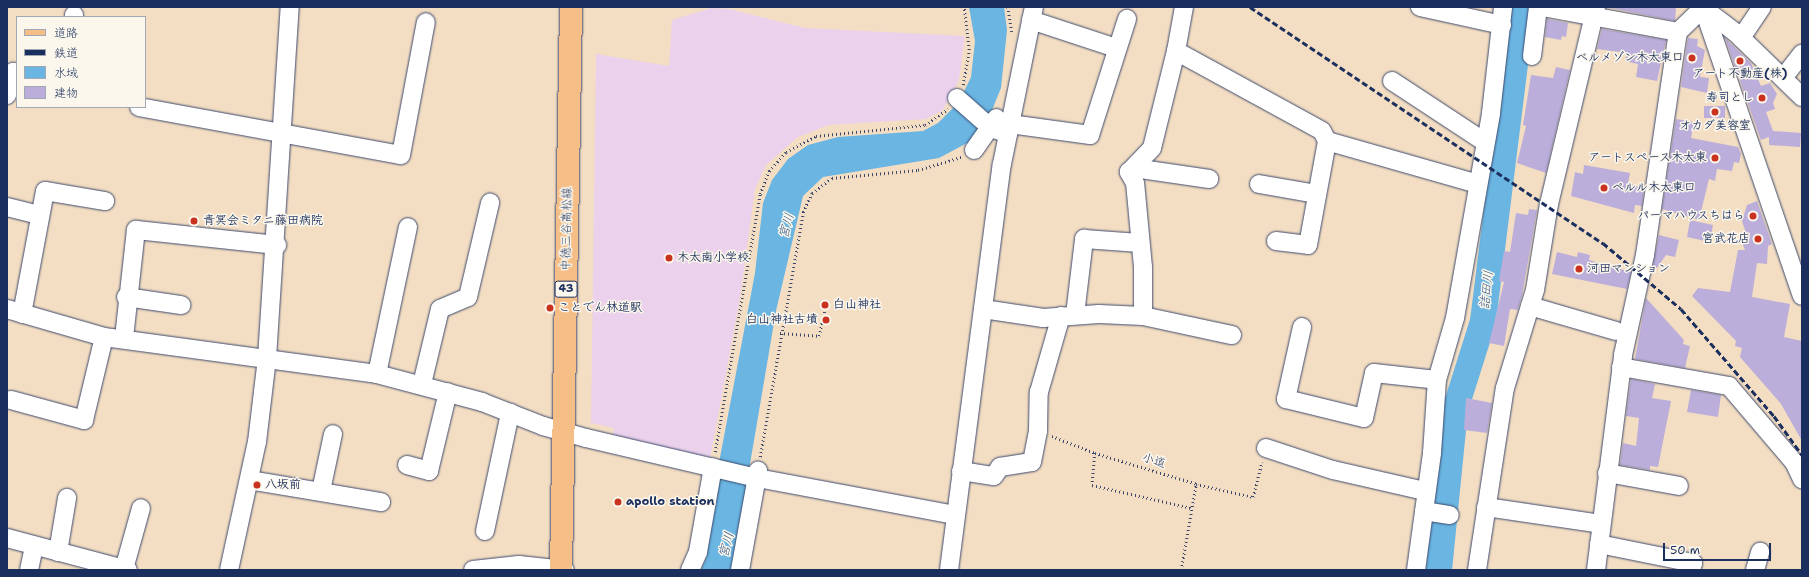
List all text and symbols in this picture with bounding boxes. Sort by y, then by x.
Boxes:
legend [16,16,146,108]
text: 道路 [54,25,78,41]
text: 鉄道 [54,45,78,61]
place label: ベルメゾン木太東口 [1576,51,1684,65]
marker: ベルメゾン木太東口 [1687,53,1697,63]
marker: アート不動産(株) [1735,56,1745,66]
text: 水域 [54,65,78,81]
place label: アート不動産(株) [1693,67,1787,81]
text: 建物 [54,85,78,101]
place label: 寿司とし [1706,91,1754,105]
marker: 寿司とし [1757,93,1767,103]
marker: オカダ美容室 [1710,107,1720,117]
place label: オカダ美容室 [1679,119,1751,133]
place label: アートスペース木太東 [1587,151,1707,165]
marker: アートスペース木太東 [1710,153,1720,163]
place label: ペルル木太東口 [1612,181,1696,195]
marker: ペルル木太東口 [1599,183,1609,193]
street label: 中徳三谷高松線 [559,187,575,271]
place label: パーマハウスちはら [1637,209,1745,223]
water label: 宮川 [776,211,798,241]
marker: パーマハウスちはら [1748,211,1758,221]
place label: 青冥会ミタニ藤田病院 [203,214,323,228]
marker: 青冥会ミタニ藤田病院 [188,215,200,227]
place label: 宮武花店 [1702,232,1750,246]
marker: 宮武花店 [1753,234,1763,244]
place label: 木太南小学校 [677,251,749,265]
marker: 木太南小学校 [664,253,674,263]
place label: 河田マンション [1587,262,1671,276]
marker: 河田マンション [1574,264,1584,274]
water label: 詰田川 [1477,270,1497,310]
road number: 43 [554,280,578,298]
place label: 白山神社 [833,298,881,312]
marker: 白山神社 [820,300,830,310]
place label: ことでん林道駅 [558,301,642,315]
marker: ことでん林道駅 [545,303,555,313]
place label: 白山神社古墳 [746,313,818,327]
marker: 白山神社古墳 [821,315,831,325]
street label: 小道 [1140,451,1168,471]
place label: 八坂前 [265,478,301,492]
marker: 八坂前 [252,480,262,490]
place label: apollo station [626,495,714,509]
marker: apollo station [613,497,623,507]
water label: 宮川 [716,530,738,560]
scale bar [1665,535,1773,561]
text: 50 m [1670,542,1700,558]

